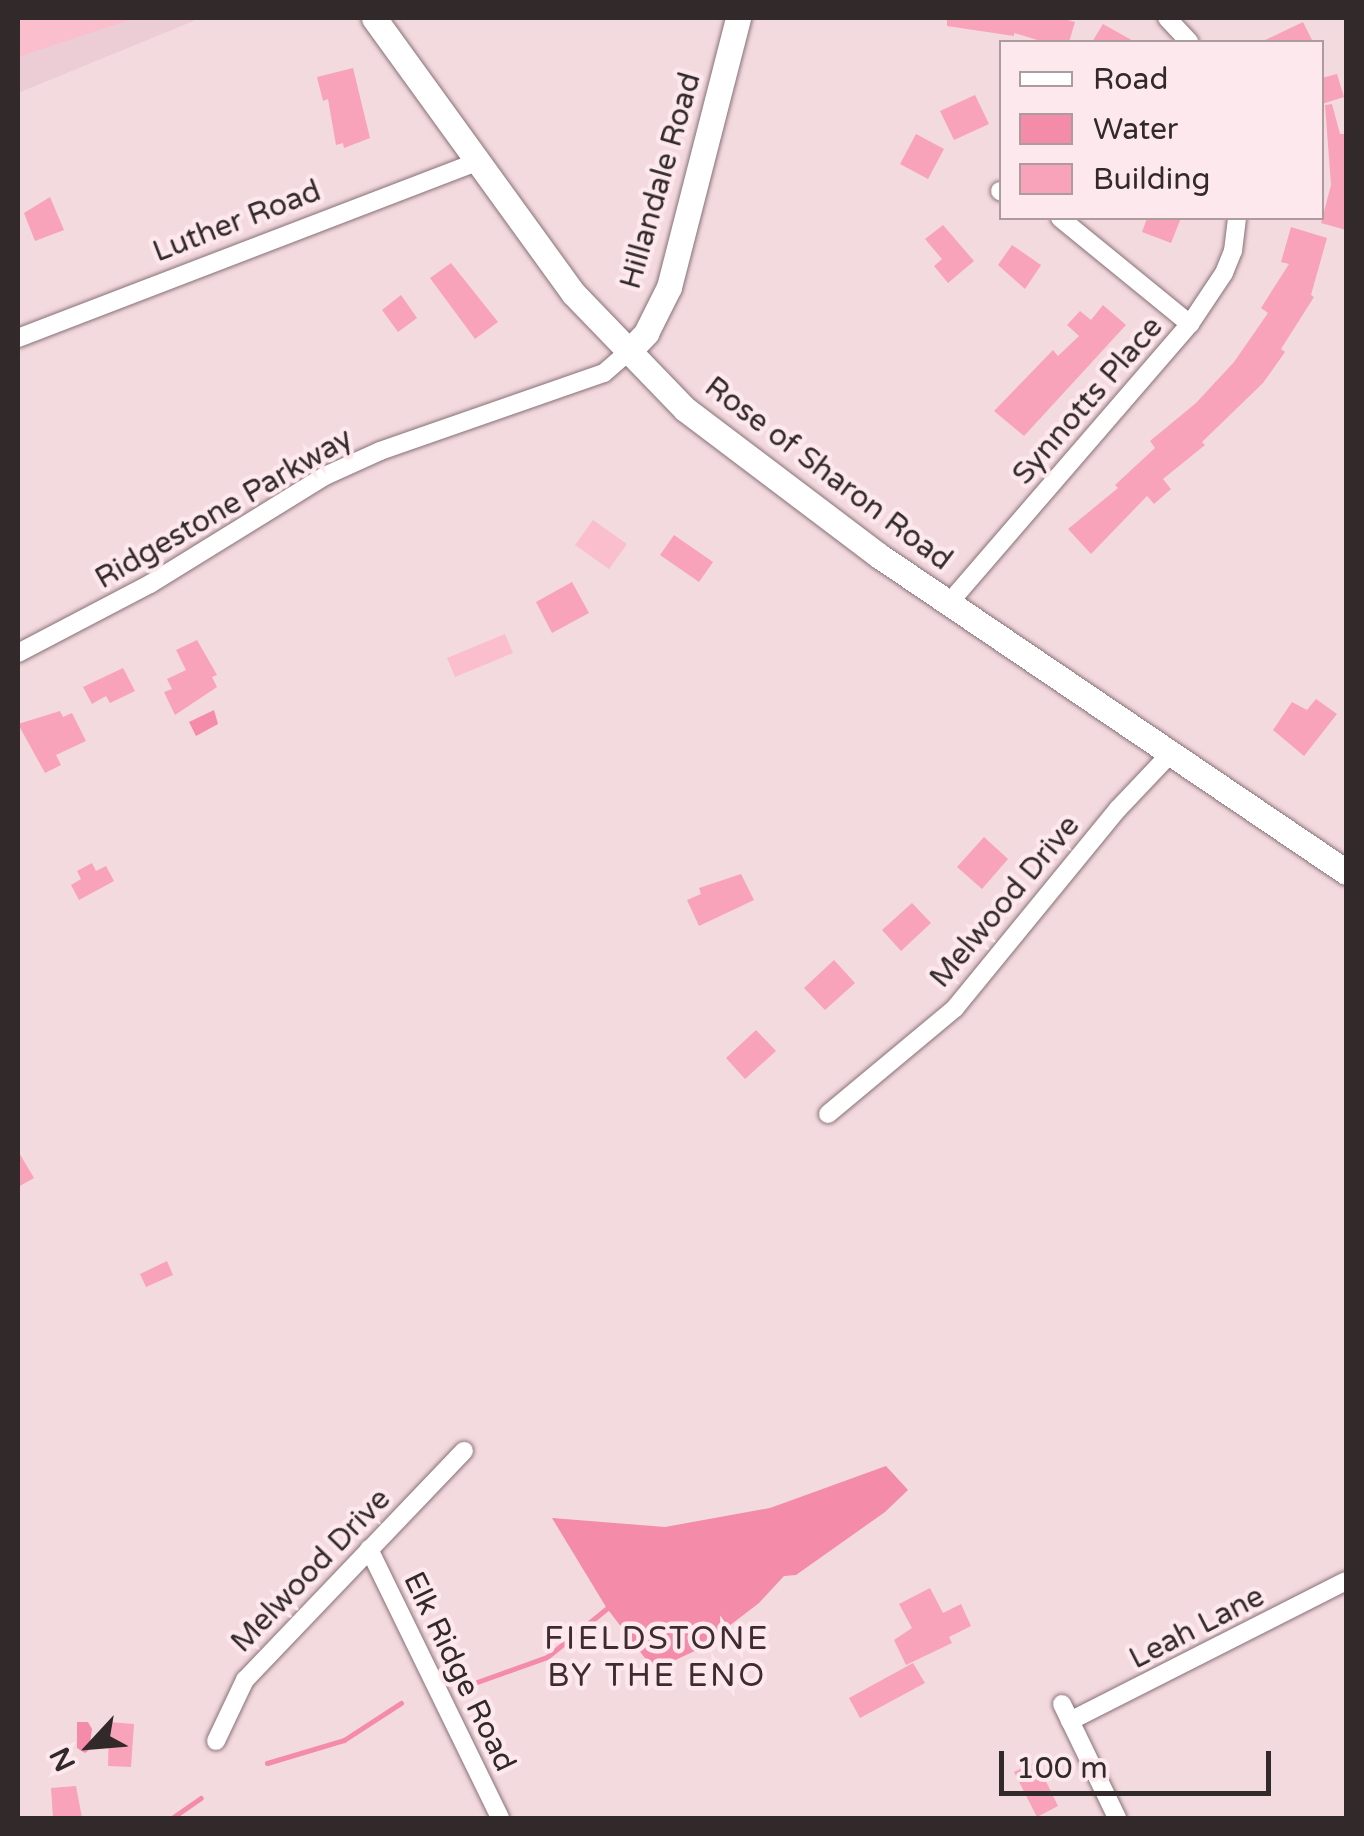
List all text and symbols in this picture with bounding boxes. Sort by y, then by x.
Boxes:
legend [999,40,1324,220]
text: Road [1093,61,1168,98]
street label: Hillandale Road [613,69,709,293]
text: Water [1093,111,1178,148]
text: Building [1093,161,1210,198]
street label: Luther Road [148,173,326,271]
street label: Synnotts Place [1005,310,1171,492]
street label: Rose of Sharon Road [697,369,959,579]
street label: Ridgestone Parkway [89,421,359,597]
street label: Melwood Drive [923,809,1087,995]
street label: Melwood Drive [224,1482,398,1660]
street label: Elk Ridge Road [395,1566,523,1778]
street label: Leah Lane [1124,1579,1270,1677]
district label: FIELDSTONE BY THE ENO [544,1621,770,1696]
north arrow [40,1696,140,1796]
scale bar [1004,1731,1276,1793]
text: N [43,1742,83,1777]
text: 100 m [1016,1750,1108,1787]

